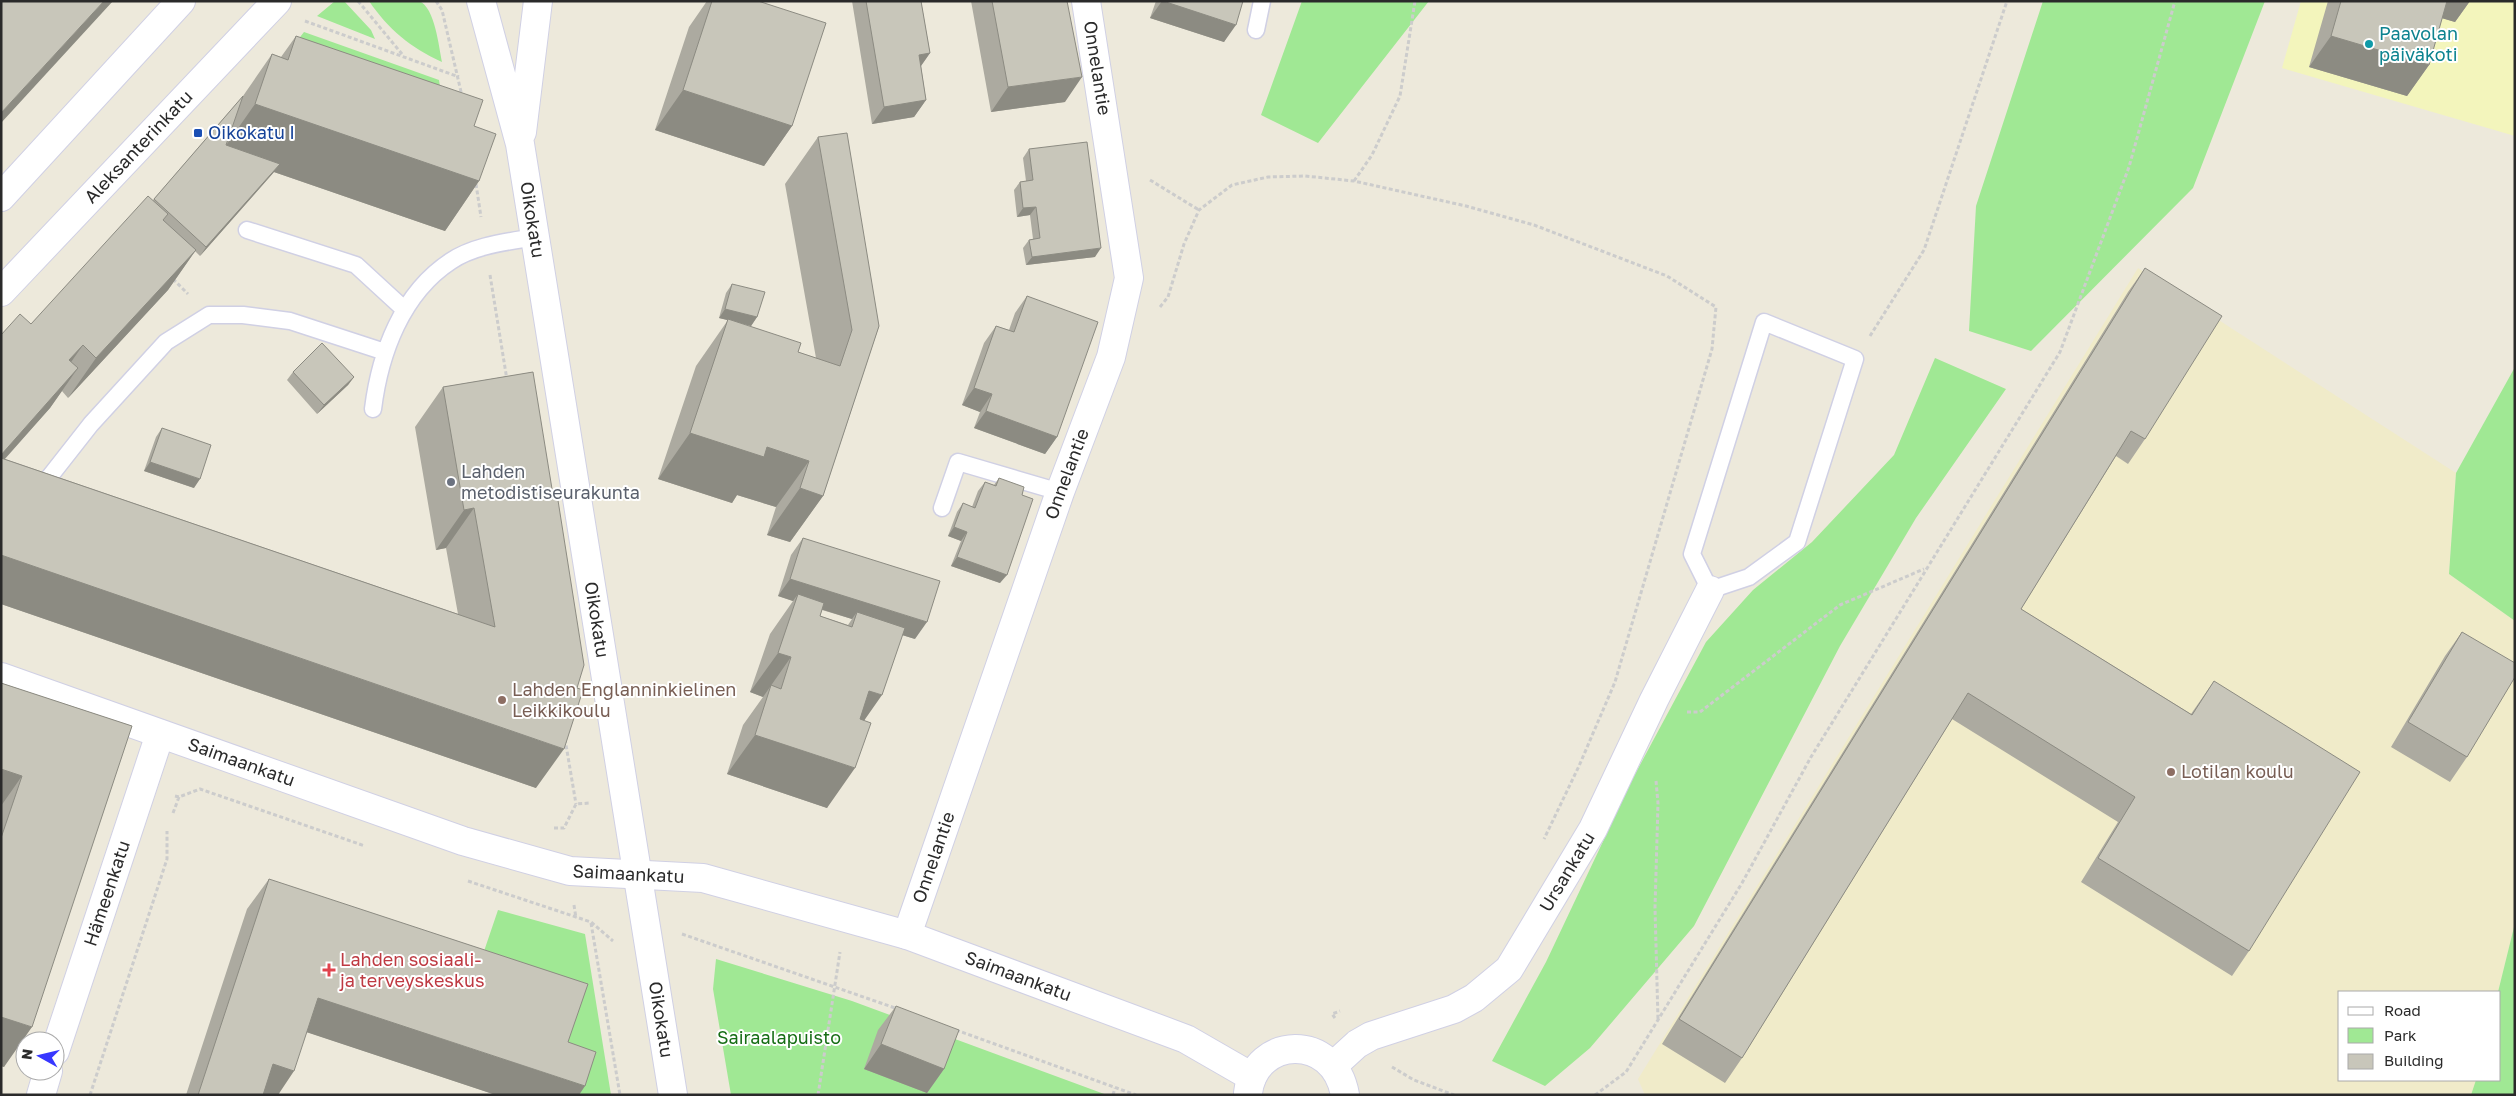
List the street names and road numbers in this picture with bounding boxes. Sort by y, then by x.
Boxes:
street label: Onnelantie [1080,19,1116,117]
street label: Aleksanterinkatu [79,85,197,207]
street label: Oikokatu [516,180,550,259]
street label: Onnelantie [1039,425,1093,522]
street label: Oikokatu [581,580,614,659]
street label: Saimaankatu [185,732,298,790]
street label: Onnelantie [907,809,959,906]
street label: Ursankatu [1534,828,1599,915]
street label: Hämeenkatu [79,837,134,949]
street label: Saimaankatu [572,859,685,887]
street label: Saimaankatu [962,946,1075,1005]
street label: Oikokatu [645,980,679,1059]

